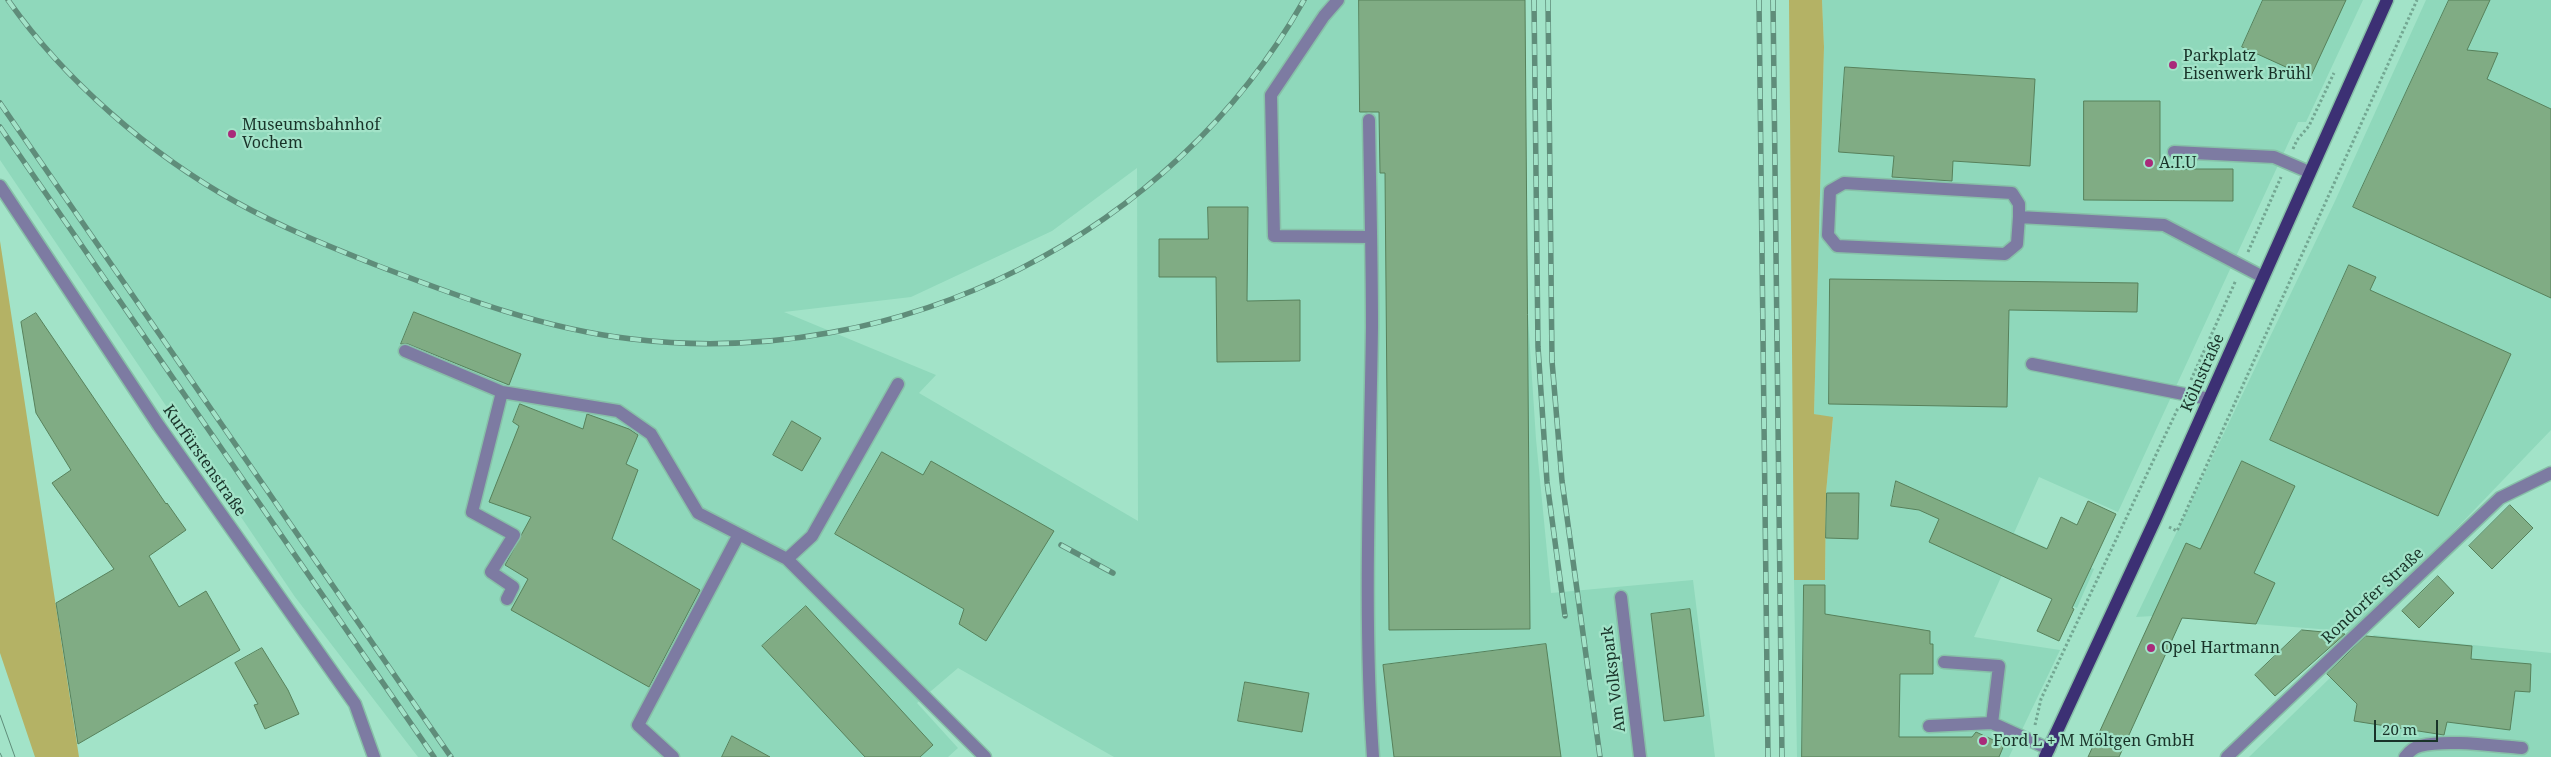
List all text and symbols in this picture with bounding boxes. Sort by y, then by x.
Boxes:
place label: Parkplatz Eisenwerk Brühl [2183,46,2311,84]
marker: Parkplatz Eisenwerk Brühl [2167,59,2179,71]
place label: Museumsbahnhof Vochem [242,115,380,153]
marker: Museumsbahnhof Vochem [226,128,238,140]
place label: A.T.U [2159,153,2196,173]
marker: A.T.U [2143,157,2155,169]
street label: Kölnstraße [2177,331,2229,415]
street label: Kurfürstenstraße [158,401,250,521]
street label: Rondorfer Straße [2318,544,2428,648]
street label: Am Volkspark [1598,625,1630,733]
place label: Opel Hartmann [2161,638,2280,658]
marker: Opel Hartmann [2145,642,2157,654]
scale bar [2376,710,2440,742]
text: 20 m [2382,719,2417,739]
place label: Ford L + M Möltgen GmbH [1993,731,2194,751]
marker: Ford L + M Möltgen GmbH [1977,735,1989,747]

